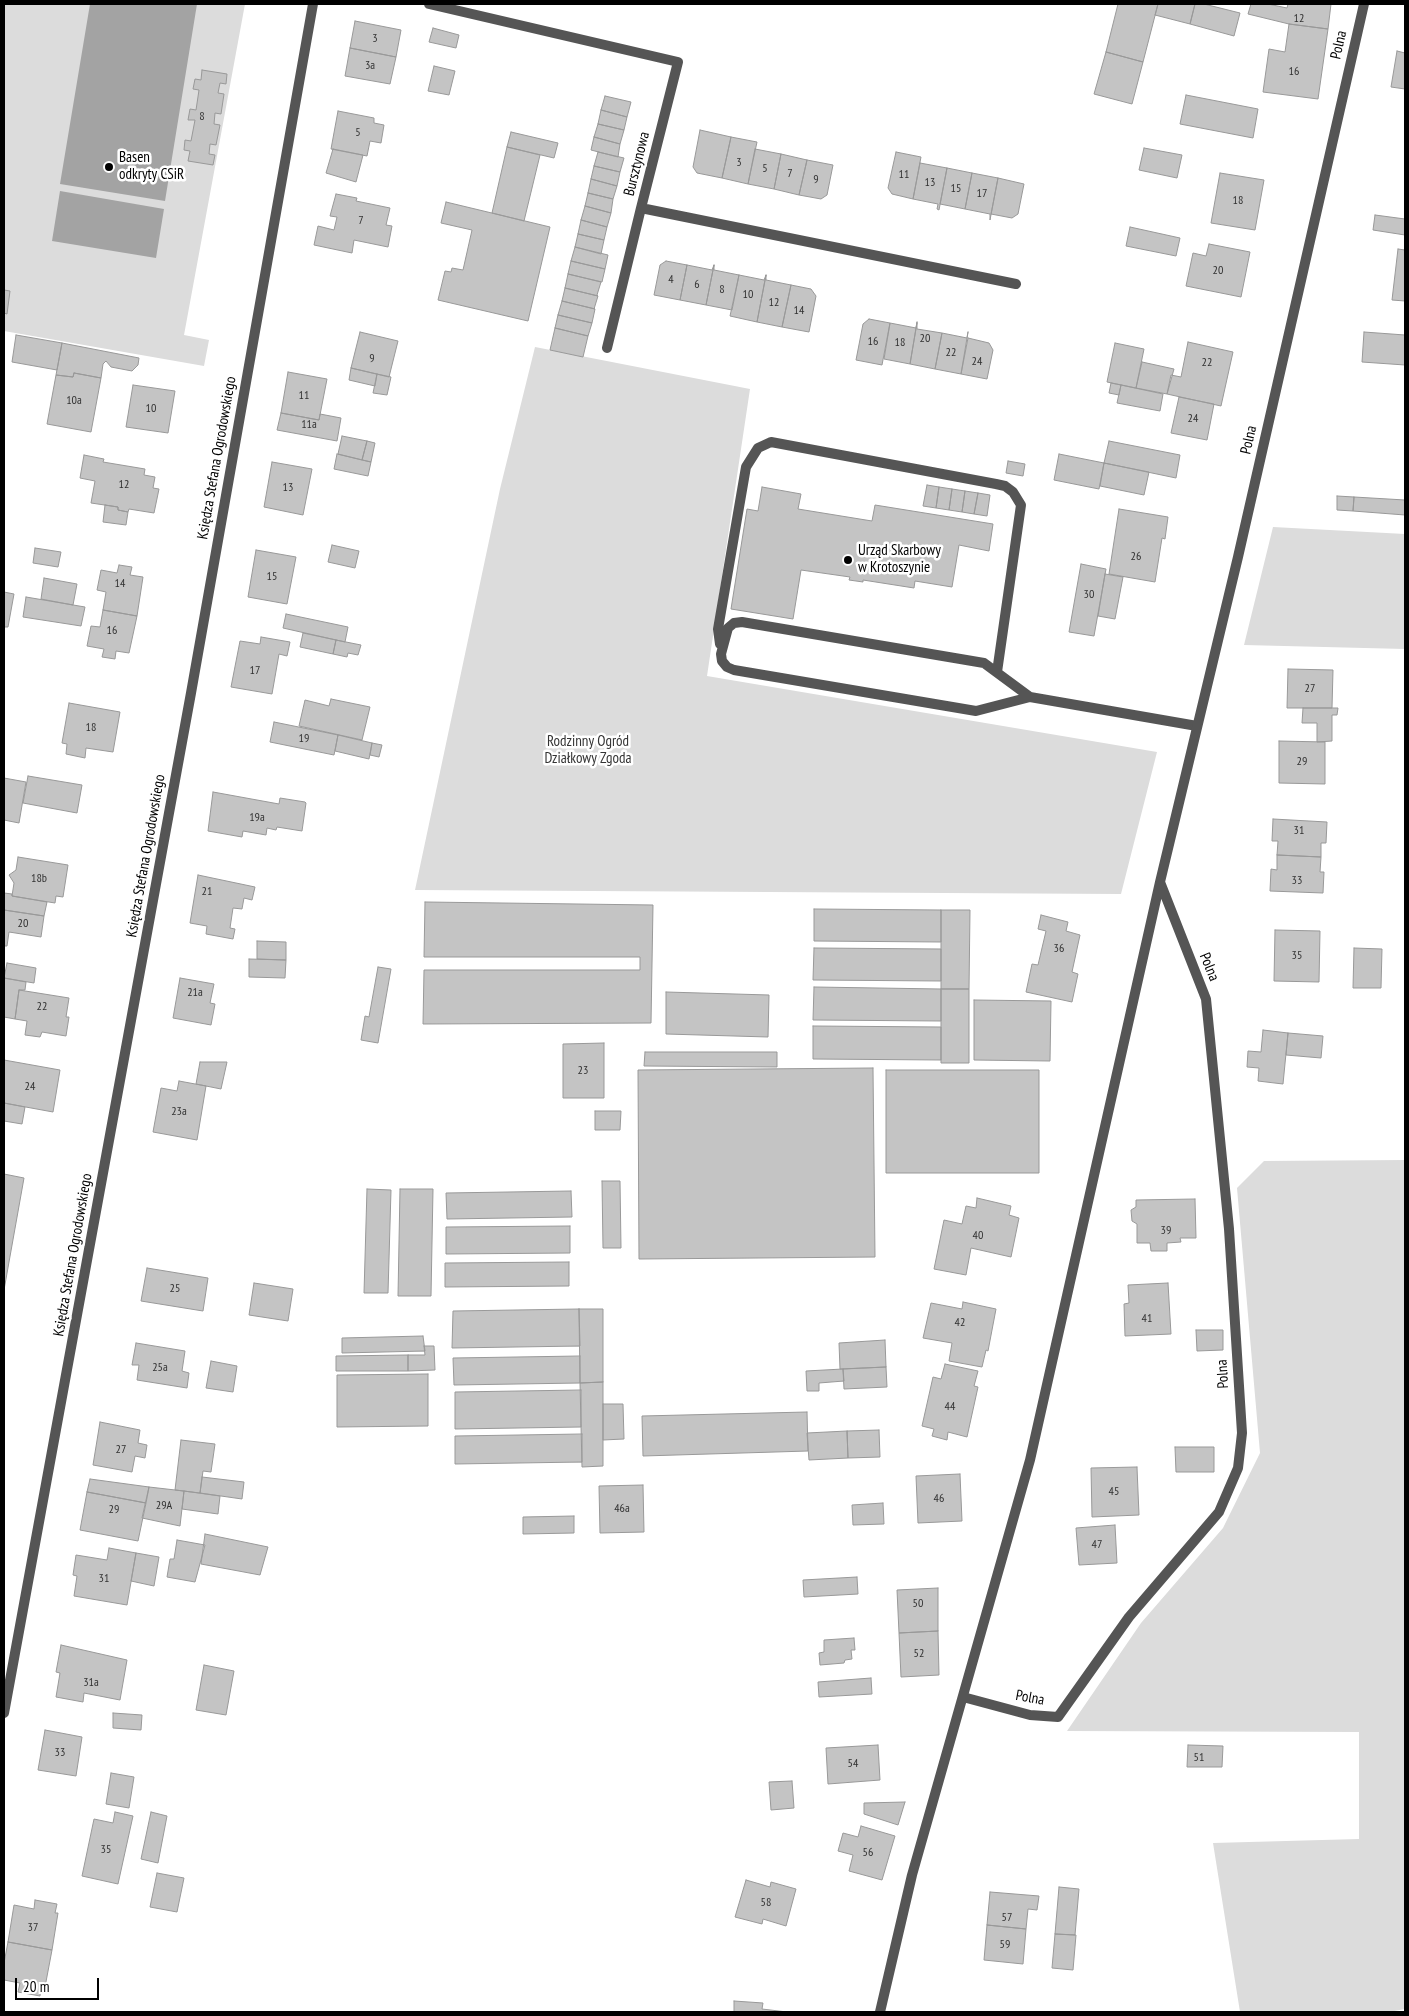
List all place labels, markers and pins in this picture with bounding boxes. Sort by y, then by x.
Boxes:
place label: Basen odkryty CSiR [119,149,184,184]
marker: Basen odkryty CSiR [103,161,115,173]
place label: Urząd Skarbowy w Krotoszynie [858,542,941,577]
marker: Urząd Skarbowy w Krotoszynie [842,554,854,566]

